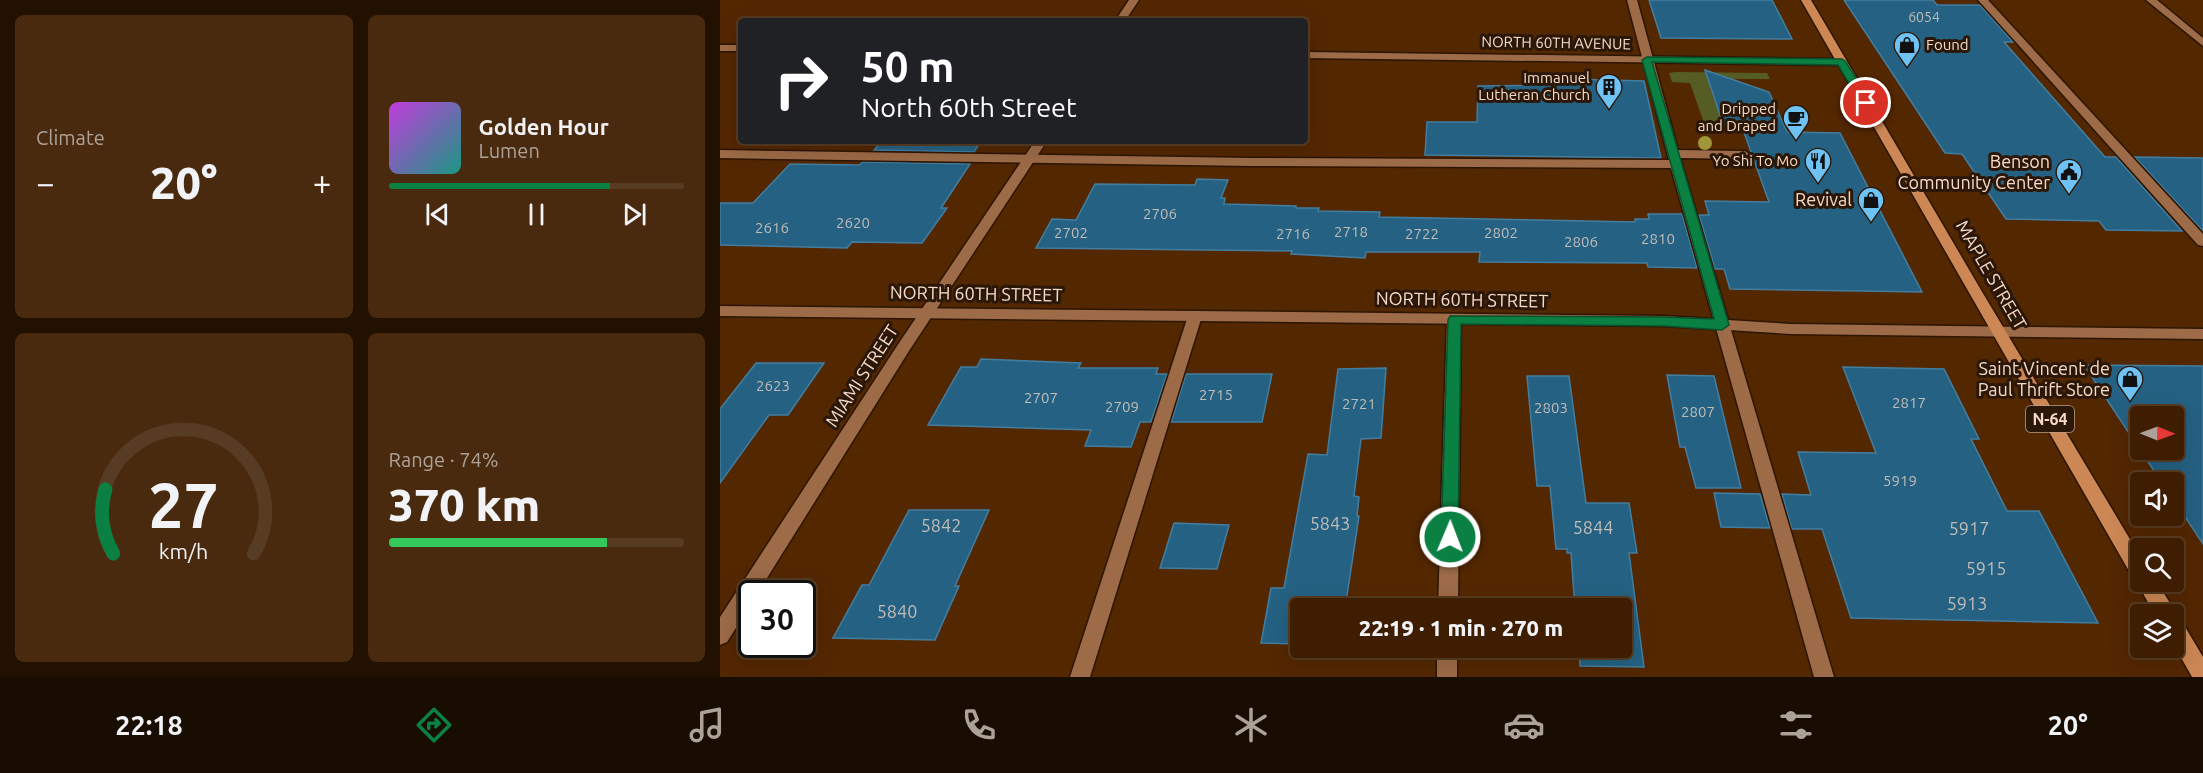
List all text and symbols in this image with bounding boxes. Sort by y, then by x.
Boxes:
house number: 6054 [1908,9,1940,25]
shop icon: Found [1892,30,1922,68]
street label: NORTH 60TH AVENUE [1481,33,1631,52]
place label: Found [1926,36,1969,53]
icon: right [762,42,840,120]
text: 50 m [861,43,955,90]
place label: Immanuel Lutheran Church [1478,69,1590,103]
building icon: Immanuel Lutheran Church [1594,72,1624,110]
pin [1840,77,1891,128]
icon: arrive [1849,86,1882,119]
text: North 60th Street [861,92,1077,122]
place label: Dripped and Draped [1698,100,1776,134]
cafe icon: Dripped and Draped [1781,103,1811,141]
text: Golden Hour [479,114,609,139]
text: Climate [36,126,105,149]
text: Lumen [479,139,540,162]
restaurant icon: Yo Shi To Mo [1803,146,1833,184]
place label: Benson Community Center [1898,151,2050,192]
place label: Yo Shi To Mo [1713,152,1798,169]
text: 20° [150,157,217,208]
public building icon: Benson Community Center [2054,157,2084,195]
text: − [36,164,55,201]
text: + [313,164,331,201]
shop icon: Revival [1856,185,1886,223]
place label: Revival [1795,189,1852,209]
icon: previous [421,198,454,231]
icon: pause [520,198,553,231]
icon: next [618,198,651,231]
house number: 2706 [1143,205,1177,222]
house number: 2620 [836,214,870,231]
street label: MAPLE STREET [1953,217,2031,332]
house number: 2616 [755,219,789,236]
house number: 2718 [1334,223,1368,240]
house number: 2702 [1054,224,1088,241]
house number: 2802 [1484,224,1518,241]
house number: 2716 [1276,225,1310,242]
house number: 2722 [1405,225,1439,242]
house number: 2810 [1641,230,1675,247]
house number: 2806 [1564,233,1598,250]
street label: NORTH 60TH STREET [890,281,1062,305]
street label: NORTH 60TH STREET [1376,287,1548,311]
street label: MIAMI STREET [821,321,901,430]
place label: Saint Vincent de Paul Thrift Store [1978,358,2110,399]
shop icon: Saint Vincent de Paul Thrift Store [2115,364,2145,402]
house number: 2623 [756,377,790,394]
house number: 2715 [1199,386,1233,403]
house number: 2707 [1024,389,1058,406]
house number: 2817 [1892,394,1926,411]
house number: 2721 [1342,395,1376,412]
house number: 2709 [1105,398,1139,415]
house number: 2803 [1534,399,1568,416]
house number: 2807 [1681,403,1715,420]
road number: N-64 [2026,406,2074,432]
north arrow [2130,406,2184,460]
map controls [2130,406,2184,658]
text: Range · 74% [389,448,499,471]
text: 27 [149,470,219,540]
house number: 5919 [1883,472,1917,489]
button: sound [2130,472,2184,526]
text: 370 km [389,479,540,530]
position arrow [1418,505,1482,569]
house number: 5843 [1310,513,1350,533]
house number: 5842 [921,515,961,535]
house number: 5844 [1573,517,1613,537]
house number: 5917 [1949,518,1989,538]
button: search [2130,538,2184,592]
text: km/h [159,540,208,564]
house number: 5915 [1966,558,2006,578]
speed limit sign: 30 [738,580,816,658]
house number: 5913 [1947,593,1987,613]
house number: 5840 [877,601,917,621]
button: layers [2130,604,2184,658]
text: 22:19 · 1 min · 270 m [1359,615,1563,640]
icon: directions [413,704,455,746]
icon: music [686,704,728,746]
icon: phone [958,704,1000,746]
icon: climate [1230,704,1272,746]
icon: car [1503,704,1545,746]
icon: filters [1775,704,1817,746]
text: 22:18 [115,710,183,740]
text: 20° [2048,710,2088,740]

